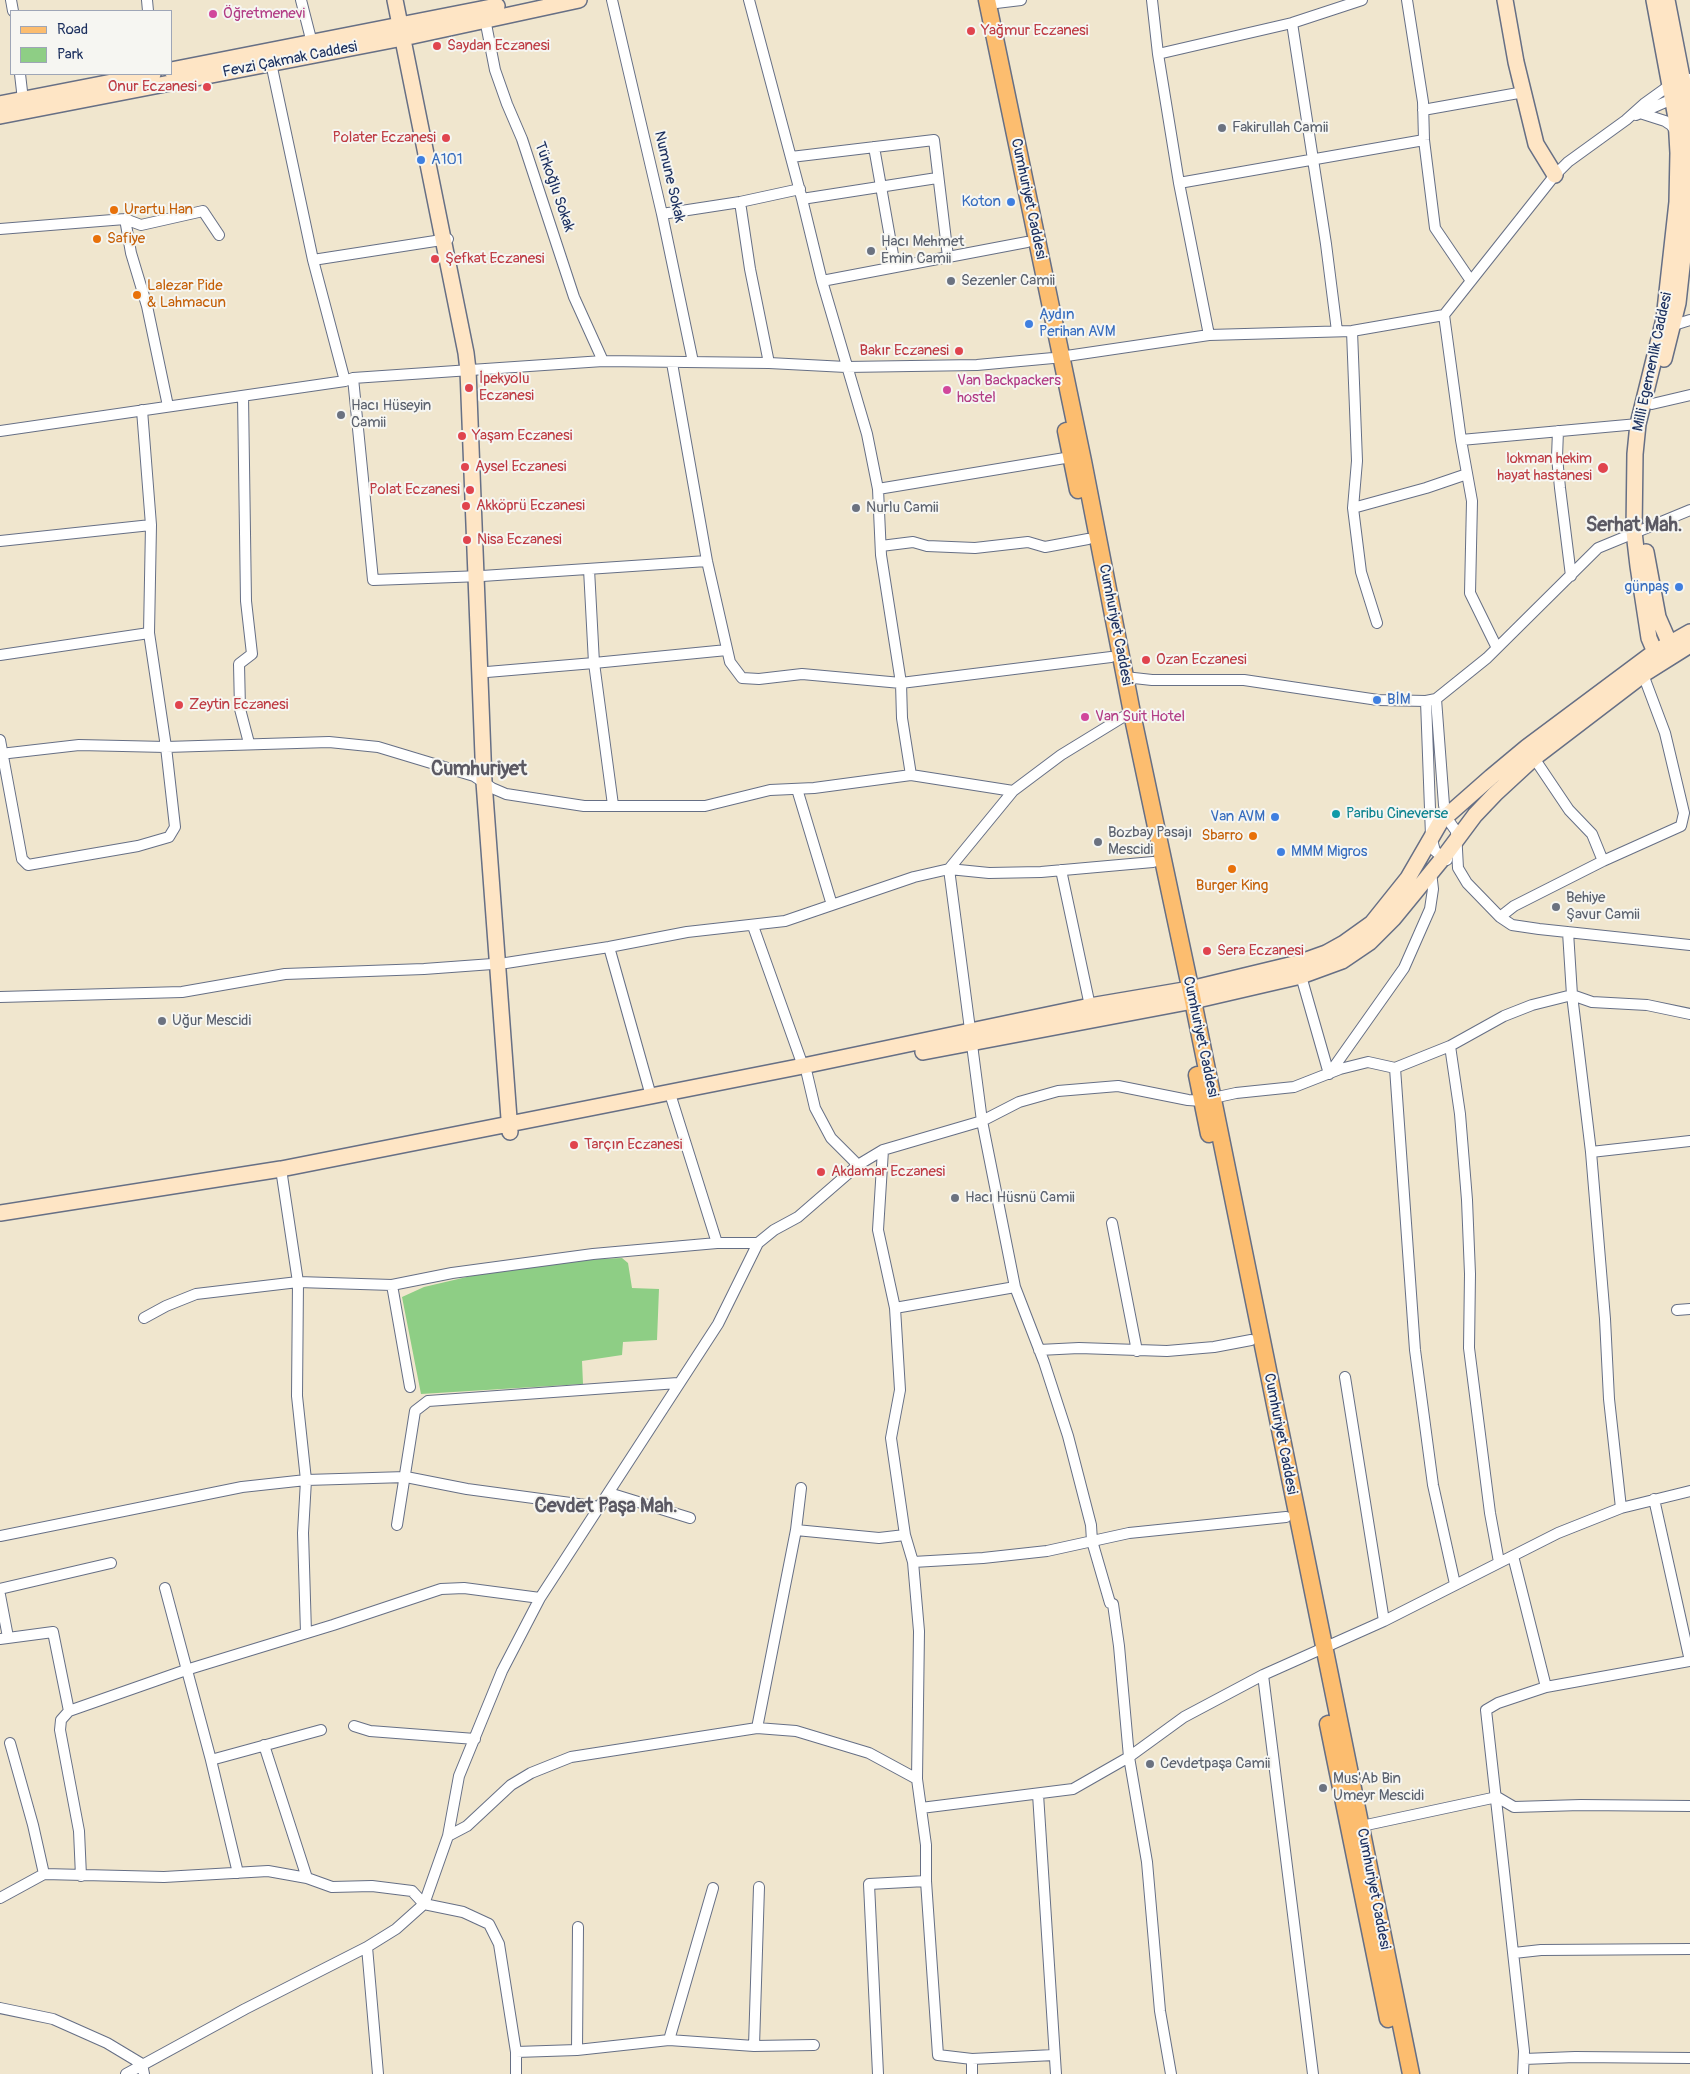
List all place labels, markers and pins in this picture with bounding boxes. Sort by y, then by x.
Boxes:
place label: Öğretmenevi [223,5,305,23]
marker: Öğretmenevi [207,8,219,20]
place label: Yağmur Eczanesi [981,22,1088,40]
marker: Yağmur Eczanesi [965,25,977,37]
place label: Saydan Eczanesi [447,37,550,55]
marker: Saydan Eczanesi [431,40,443,52]
place label: Onur Eczanesi [108,78,197,96]
marker: Onur Eczanesi [201,81,213,93]
place label: Fakirullah Camii [1232,119,1328,137]
marker: Fakirullah Camii [1216,122,1228,134]
place label: Polater Eczanesi [333,129,436,147]
marker: Polater Eczanesi [440,132,452,144]
place label: A101 [431,151,463,169]
marker: A101 [415,154,427,166]
place label: Koton [961,193,1001,211]
marker: Koton [1005,196,1017,208]
place label: Urartu Han [124,201,193,219]
marker: Urartu Han [108,204,120,216]
place label: Safiye [107,230,145,248]
marker: Safiye [91,233,103,245]
place label: Hacı Mehmet Emin Camii [881,233,964,268]
marker: Hacı Mehmet Emin Camii [865,245,877,257]
place label: Şefkat Eczanesi [445,250,544,268]
marker: Şefkat Eczanesi [429,253,441,265]
place label: Sezenler Camii [961,272,1055,290]
marker: Sezenler Camii [945,275,957,287]
place label: Lalezar Pide & Lahmacun [147,277,226,312]
marker: Lalezar Pide & Lahmacun [131,289,143,301]
place label: Aydın Perihan AVM [1039,306,1116,341]
marker: Aydın Perihan AVM [1023,318,1035,330]
place label: Bakır Eczanesi [860,342,949,360]
marker: Bakır Eczanesi [953,345,965,357]
place label: İpekyolu Eczanesi [479,370,534,405]
place label: Van Backpackers hostel [957,372,1061,407]
marker: İpekyolu Eczanesi [463,382,475,394]
marker: Van Backpackers hostel [941,384,953,396]
place label: Hacı Hüseyin Camii [351,397,431,432]
marker: Hacı Hüseyin Camii [335,409,347,421]
place label: Yaşam Eczanesi [472,427,572,445]
marker: Yaşam Eczanesi [456,430,468,442]
place label: lokman hekim hayat hastanesi [1497,450,1592,485]
place label: Aysel Eczanesi [475,458,566,476]
marker: Aysel Eczanesi [459,461,471,473]
marker: lokman hekim hayat hastanesi [1596,461,1610,475]
place label: Polat Eczanesi [369,481,460,499]
marker: Polat Eczanesi [464,484,476,496]
place label: Akköprü Eczanesi [476,497,585,515]
place label: Nurlu Camii [866,499,938,517]
marker: Akköprü Eczanesi [460,500,472,512]
marker: Nurlu Camii [850,502,862,514]
place label: Nisa Eczanesi [477,531,562,549]
marker: Nisa Eczanesi [461,534,473,546]
place label: günpaş [1624,578,1669,596]
marker: günpaş [1673,581,1685,593]
place label: Ozan Eczanesi [1156,651,1247,669]
marker: Ozan Eczanesi [1140,654,1152,666]
place label: BİM [1387,691,1411,709]
marker: BİM [1371,694,1383,706]
place label: Zeytin Eczanesi [189,696,288,714]
marker: Zeytin Eczanesi [173,699,185,711]
place label: Van Suit Hotel [1095,708,1185,726]
marker: Van Suit Hotel [1079,711,1091,723]
place label: Paribu Cineverse [1346,805,1448,823]
place label: Van AVM [1210,808,1265,826]
marker: Paribu Cineverse [1330,808,1342,820]
marker: Van AVM [1269,811,1281,823]
place label: Bozbay Pasajı Mescidi [1108,824,1192,859]
place label: Sbarro [1201,827,1243,845]
marker: Sbarro [1247,830,1259,842]
marker: Bozbay Pasajı Mescidi [1092,836,1104,848]
place label: MMM Migros [1291,843,1367,861]
marker: MMM Migros [1275,846,1287,858]
marker: Burger King [1226,863,1238,875]
place label: Burger King [1196,877,1268,895]
place label: Behiye Şavur Camii [1566,889,1640,924]
marker: Behiye Şavur Camii [1550,901,1562,913]
place label: Sera Eczanesi [1217,942,1304,960]
marker: Sera Eczanesi [1201,945,1213,957]
place label: Uğur Mescidi [172,1012,251,1030]
marker: Uğur Mescidi [156,1015,168,1027]
place label: Tarçın Eczanesi [584,1136,682,1154]
marker: Tarçın Eczanesi [568,1139,580,1151]
place label: Akdamar Eczanesi [831,1163,945,1181]
marker: Akdamar Eczanesi [815,1166,827,1178]
place label: Hacı Hüsnü Camii [965,1189,1075,1207]
marker: Hacı Hüsnü Camii [949,1192,961,1204]
place label: Cevdetpaşa Camii [1160,1755,1270,1773]
marker: Cevdetpaşa Camii [1144,1758,1156,1770]
place label: Mus'Ab Bin Umeyr Mescidi [1333,1770,1424,1805]
marker: Mus'Ab Bin Umeyr Mescidi [1317,1782,1329,1794]

